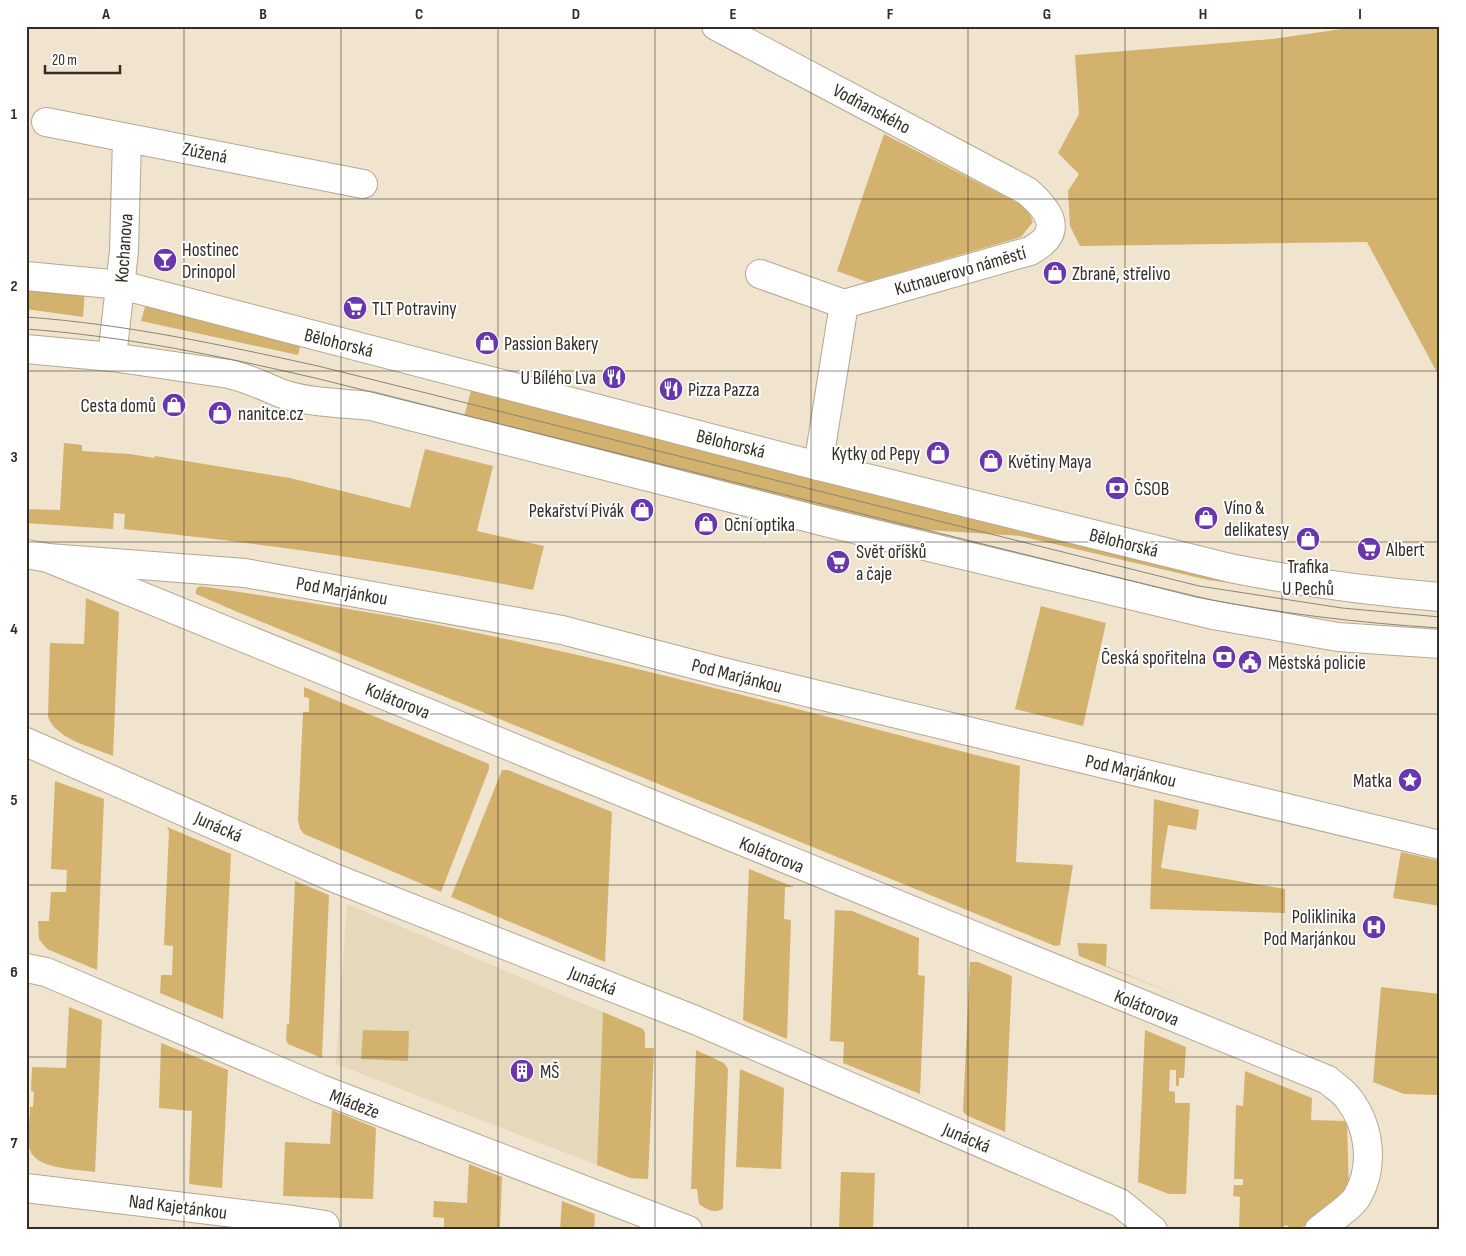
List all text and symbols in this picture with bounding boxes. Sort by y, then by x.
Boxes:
text: A [101,5,110,24]
text: B [259,5,267,24]
text: C [415,5,423,24]
text: D [572,5,580,24]
text: E [730,5,737,24]
text: F [887,5,894,24]
text: G [1043,5,1051,24]
text: H [1199,5,1207,24]
text: I [1358,5,1362,24]
scale bar [45,42,120,74]
text: 20 m [52,51,77,70]
street label: Vodňanského [828,79,914,139]
text: 1 [11,105,18,124]
street label: Zúžená [180,138,229,169]
street label: Kochanova [111,213,138,284]
place label: Hostinec Drinopol [182,239,239,284]
street label: Kutnauerovo náměstí [892,242,1029,301]
bar icon: Hostinec Drinopol [152,247,178,273]
shop icon: Zbraně, střelivo [1042,260,1068,286]
place label: Zbraně, střelivo [1072,263,1171,286]
text: 2 [10,277,18,296]
supermarket icon: TLT Potraviny [342,295,368,321]
place label: TLT Potraviny [372,298,457,321]
street label: Bělohorská [302,324,375,363]
shop icon: Passion Bakery [474,330,500,356]
place label: Passion Bakery [504,333,599,356]
restaurant icon: U Bílého Lva [601,364,627,390]
place label: U Bílého Lva [520,367,596,390]
restaurant icon: Pizza Pazza [658,376,684,402]
place label: Pizza Pazza [688,379,760,402]
shop icon: Cesta domů [161,392,187,418]
place label: Cesta domů [81,395,156,418]
shop icon: nanitce.cz [207,400,233,426]
place label: nanitce.cz [238,403,304,426]
street label: Bělohorská [694,425,767,464]
shop icon: Kytky od Pepy [925,440,951,466]
place label: Kytky od Pepy [831,443,921,466]
text: 3 [10,448,18,467]
shop icon: Květiny Maya [978,448,1004,474]
place label: Květiny Maya [1008,451,1092,474]
bank icon: ČSOB [1104,475,1130,501]
place label: ČSOB [1134,478,1169,501]
shop icon: Pekařství Pivák [629,497,655,523]
place label: Víno & delikatesy [1224,497,1290,542]
place label: Pekařství Pivák [529,500,625,523]
shop icon: Víno & delikatesy [1193,505,1219,531]
shop icon: Oční optika [693,511,719,537]
place label: Oční optika [724,514,795,537]
street label: Bělohorská [1087,524,1160,563]
shop icon: Trafika U Pechů [1295,526,1321,552]
supermarket icon: Albert [1356,536,1382,562]
place label: Albert [1385,539,1425,562]
place label: Svět oříšků a čaje [856,541,927,586]
supermarket icon: Svět oříšků a čaje [825,549,851,575]
place label: Trafika U Pechů [1282,556,1334,601]
street label: Pod Marjánkou [294,572,389,611]
text: 4 [10,620,18,639]
bank icon: Česká spořitelna [1211,644,1237,670]
place label: Česká spořitelna [1101,647,1206,670]
public building icon: Městská policie [1237,649,1263,675]
place label: Městská policie [1268,652,1366,675]
street label: Pod Marjánkou [689,654,784,699]
street label: Kolátorova [362,678,433,725]
street label: Pod Marjánkou [1083,750,1178,793]
place icon: Matka [1397,767,1423,793]
place label: Matka [1353,770,1392,793]
text: 5 [10,791,18,810]
street label: Junácká [190,806,246,848]
street label: Kolátorova [736,832,807,879]
place label: Poliklinika Pod Marjánkou [1263,906,1356,951]
hospital icon: Poliklinika Pod Marjánkou [1361,914,1387,940]
street label: Junácká [564,961,620,1001]
text: 6 [10,963,18,982]
street label: Kolátorova [1111,985,1182,1032]
building icon: MŠ [509,1058,535,1084]
place label: MŠ [540,1061,559,1084]
street label: Mládeže [326,1084,383,1124]
street label: Junácká [938,1118,994,1159]
text: 7 [11,1134,18,1153]
street label: Nad Kajetánkou [127,1190,228,1225]

